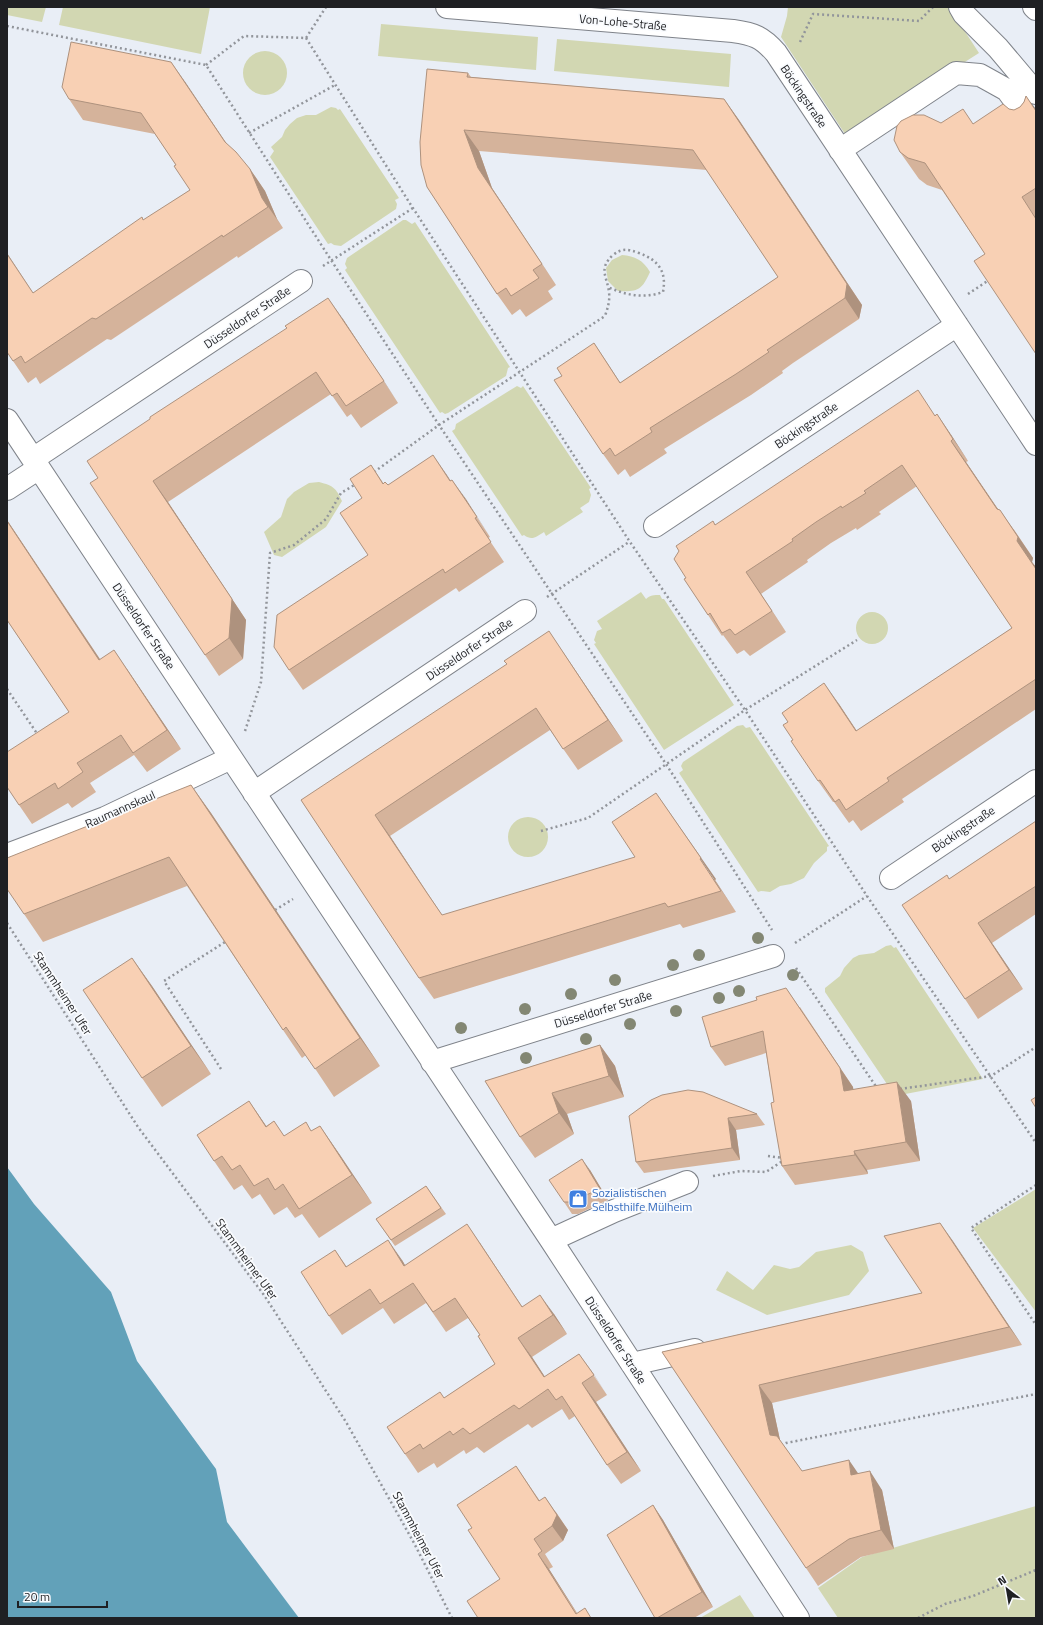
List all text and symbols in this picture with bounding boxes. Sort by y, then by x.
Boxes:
street label: Von-Lohe-Straße [578,9,668,35]
street label: Böckingstraße [776,60,832,132]
street label: Düsseldorfer Straße [200,281,294,353]
street label: Böckingstraße [770,397,842,453]
street label: Düsseldorfer Straße [108,579,180,673]
street label: Düsseldorfer Straße [422,613,516,685]
street label: Raumannskaul [82,785,158,833]
street label: Böckingstraße [927,801,999,857]
street label: Stammheimer Ufer [29,947,97,1039]
street label: Düsseldorfer Straße [552,985,654,1033]
place label: Sozialistischen Selbsthilfe Mülheim [592,1183,692,1216]
shop icon: Sozialistischen Selbsthilfe Mülheim [567,1188,589,1210]
street label: Stammheimer Ufer [211,1214,283,1304]
street label: Düsseldorfer Straße [580,1292,652,1388]
street label: Stammheimer Ufer [388,1488,450,1582]
north arrow [987,1569,1027,1609]
text: N [994,1572,1009,1589]
scale bar [18,1583,107,1609]
text: 20 m [24,1587,50,1606]

